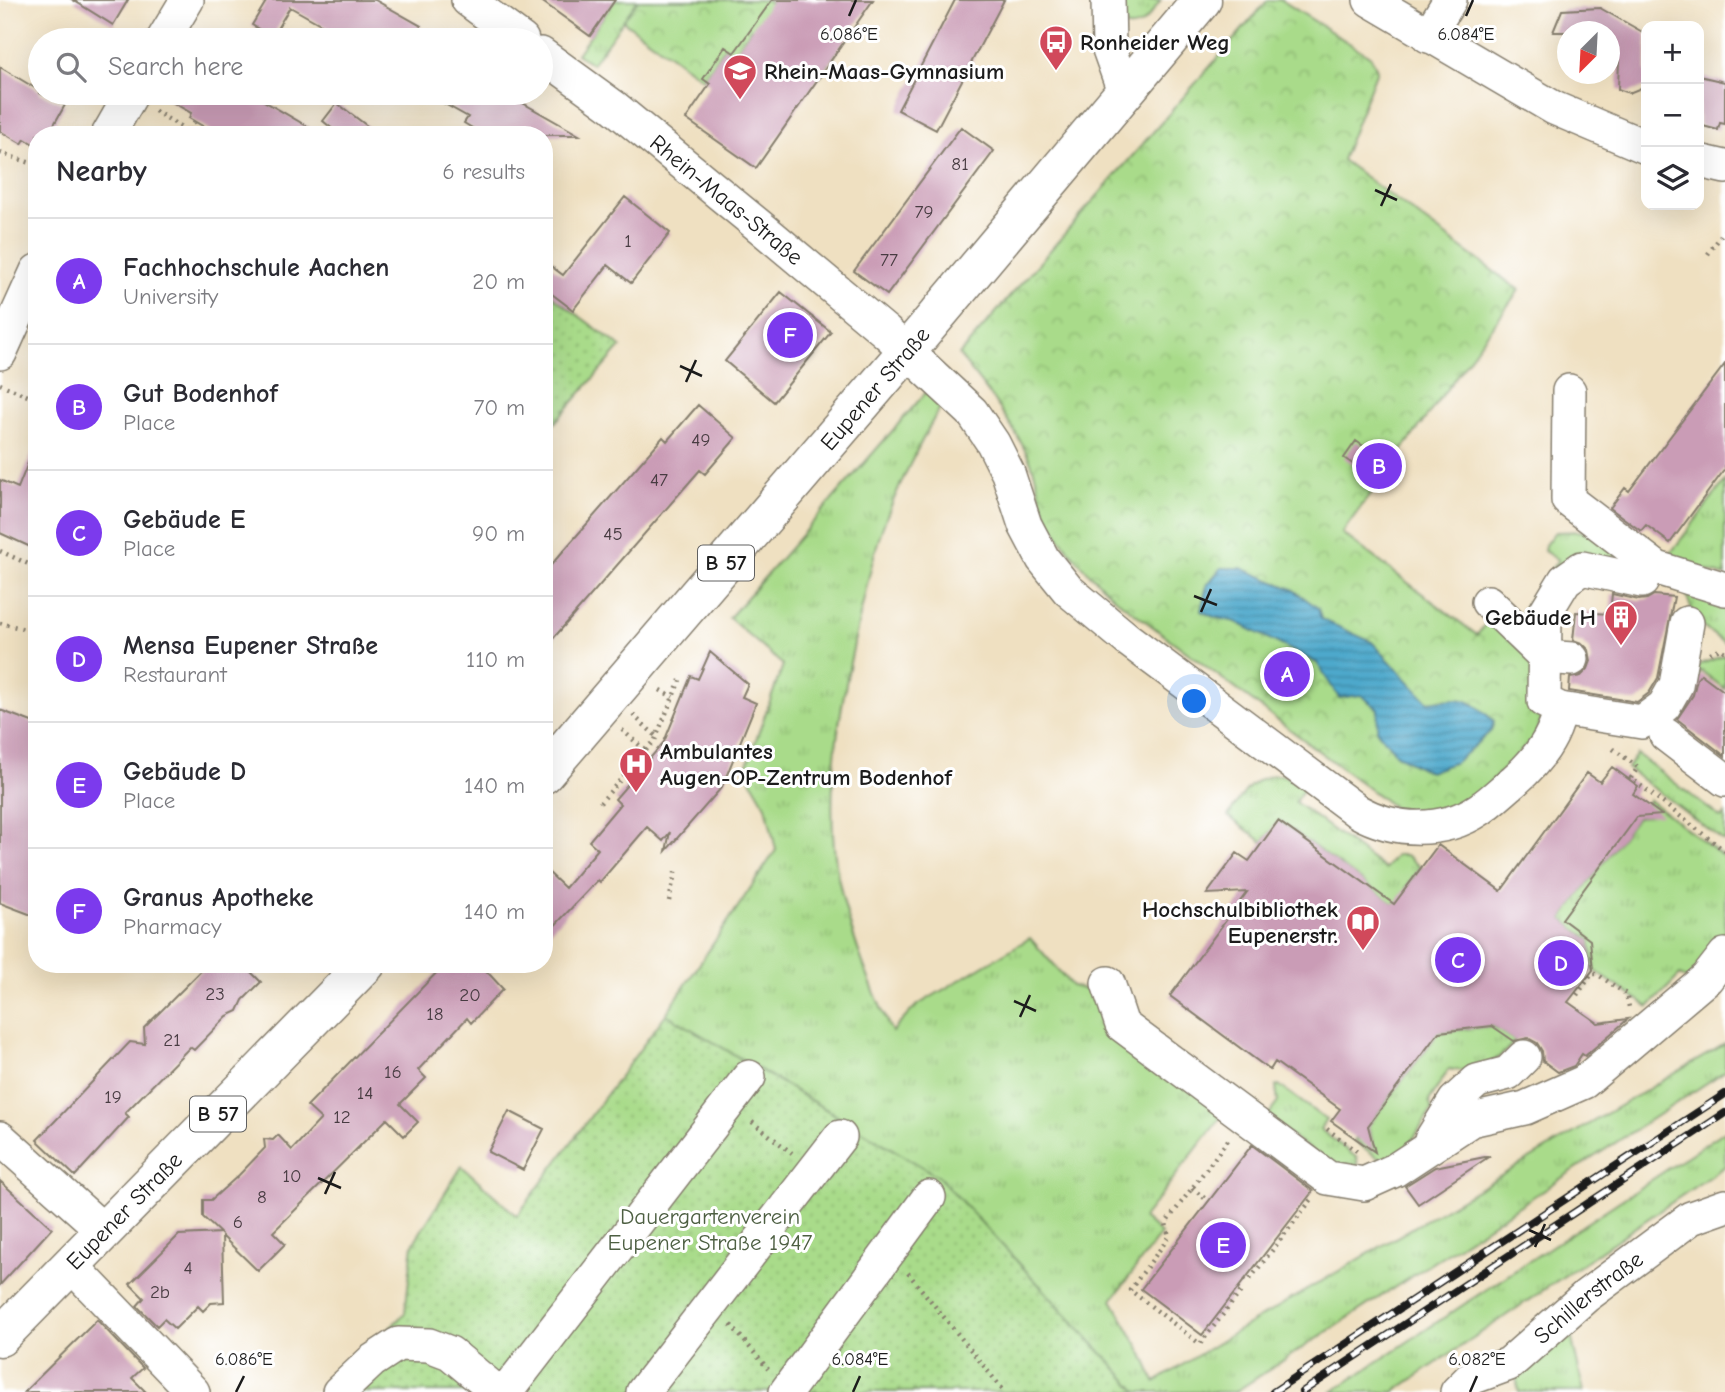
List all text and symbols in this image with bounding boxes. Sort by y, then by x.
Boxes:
north arrow [1557,21,1620,84]
map controls [1641,21,1704,210]
button: + [1641,21,1704,84]
bus stop icon: Ronheider Weg [1037,23,1075,72]
text: 6.086°E [820,24,878,45]
text: 6.084°E [1438,24,1495,45]
search box [28,28,553,105]
place label: Ronheider Weg [1080,29,1230,56]
icon: search [52,48,90,86]
text: Search here [108,52,243,82]
school or university icon: Rhein-Maas-Gymnasium [721,52,759,101]
place label: Rhein-Maas-Gymnasium [764,58,1004,85]
button: − [1641,84,1704,147]
street label: Rhein-Maas-Straße [644,129,808,271]
button: layers [1641,147,1704,210]
house number: 81 [951,153,969,175]
text: Nearby [56,154,147,189]
text: 6 results [442,158,525,185]
house number: 79 [914,201,934,223]
house number: 1 [624,230,632,252]
house number: 77 [880,249,898,271]
text: Fachhochschule Aachen [123,253,389,283]
text: A [73,268,85,295]
text: 20 m [472,268,525,295]
text: University [123,283,218,310]
pin: F [767,309,813,361]
street label: Eupener Straße [815,322,935,456]
text: Gut Bodenhof [123,379,278,409]
text: B [72,394,86,421]
text: 70 m [473,394,525,421]
text: Place [123,409,175,436]
house number: 49 [691,429,711,451]
pin: B [1356,440,1402,492]
house number: 47 [650,469,668,491]
text: Gebäude E [123,505,245,535]
text: C [72,520,86,547]
text: 90 m [472,520,525,547]
house number: 45 [603,523,623,545]
text: Place [123,535,175,562]
road number: B 57 [698,546,754,580]
building icon: Gebäude H [1602,598,1640,647]
place label: Gebäude H [1485,604,1596,631]
text: Mensa Eupener Straße [123,631,378,661]
text: D [72,646,86,673]
text: 110 m [466,646,525,673]
pin: A [1264,648,1310,700]
text: Restaurant [123,661,227,688]
your location [1177,684,1211,718]
place label: Ambulantes Augen-OP-Zentrum Bodenhof [660,738,953,791]
hospital icon: Ambulantes Augen-OP-Zentrum Bodenhof [617,745,655,794]
text: Gebäude D [123,757,246,787]
text: E [72,772,86,799]
text: 140 m [464,772,525,799]
text: Place [123,787,175,814]
text: Granus Apotheke [123,883,313,913]
place label: Hochschulbibliothek Eupenerstr. [1142,896,1338,949]
text: F [72,898,86,925]
text: 140 m [464,898,525,925]
library icon: Hochschulbibliothek Eupenerstr. [1344,903,1382,952]
text: Pharmacy [123,913,221,940]
pin: C [1435,934,1481,986]
pin: D [1538,937,1584,989]
house number: 23 [205,983,225,1005]
house number: 20 [459,984,481,1006]
house number: 18 [426,1003,444,1025]
house number: 21 [163,1029,181,1051]
house number: 16 [384,1061,402,1083]
house number: 14 [357,1082,373,1104]
house number: 19 [104,1086,122,1108]
road number: B 57 [190,1096,246,1132]
house number: 12 [333,1106,351,1128]
street label: Eupener Straße [61,1147,188,1275]
house number: 10 [282,1165,302,1187]
house number: 8 [257,1186,267,1208]
park label: Dauergartenverein Eupener Straße 1947 [608,1203,813,1256]
house number: 6 [233,1211,243,1233]
pin: E [1200,1219,1246,1271]
street label: Schillerstraße [1528,1245,1648,1350]
house number: 4 [183,1257,193,1279]
house number: 2b [150,1281,170,1303]
text: 6.086°E [215,1349,273,1370]
text: 6.084°E [832,1349,889,1370]
text: 6.082°E [1448,1349,1506,1370]

